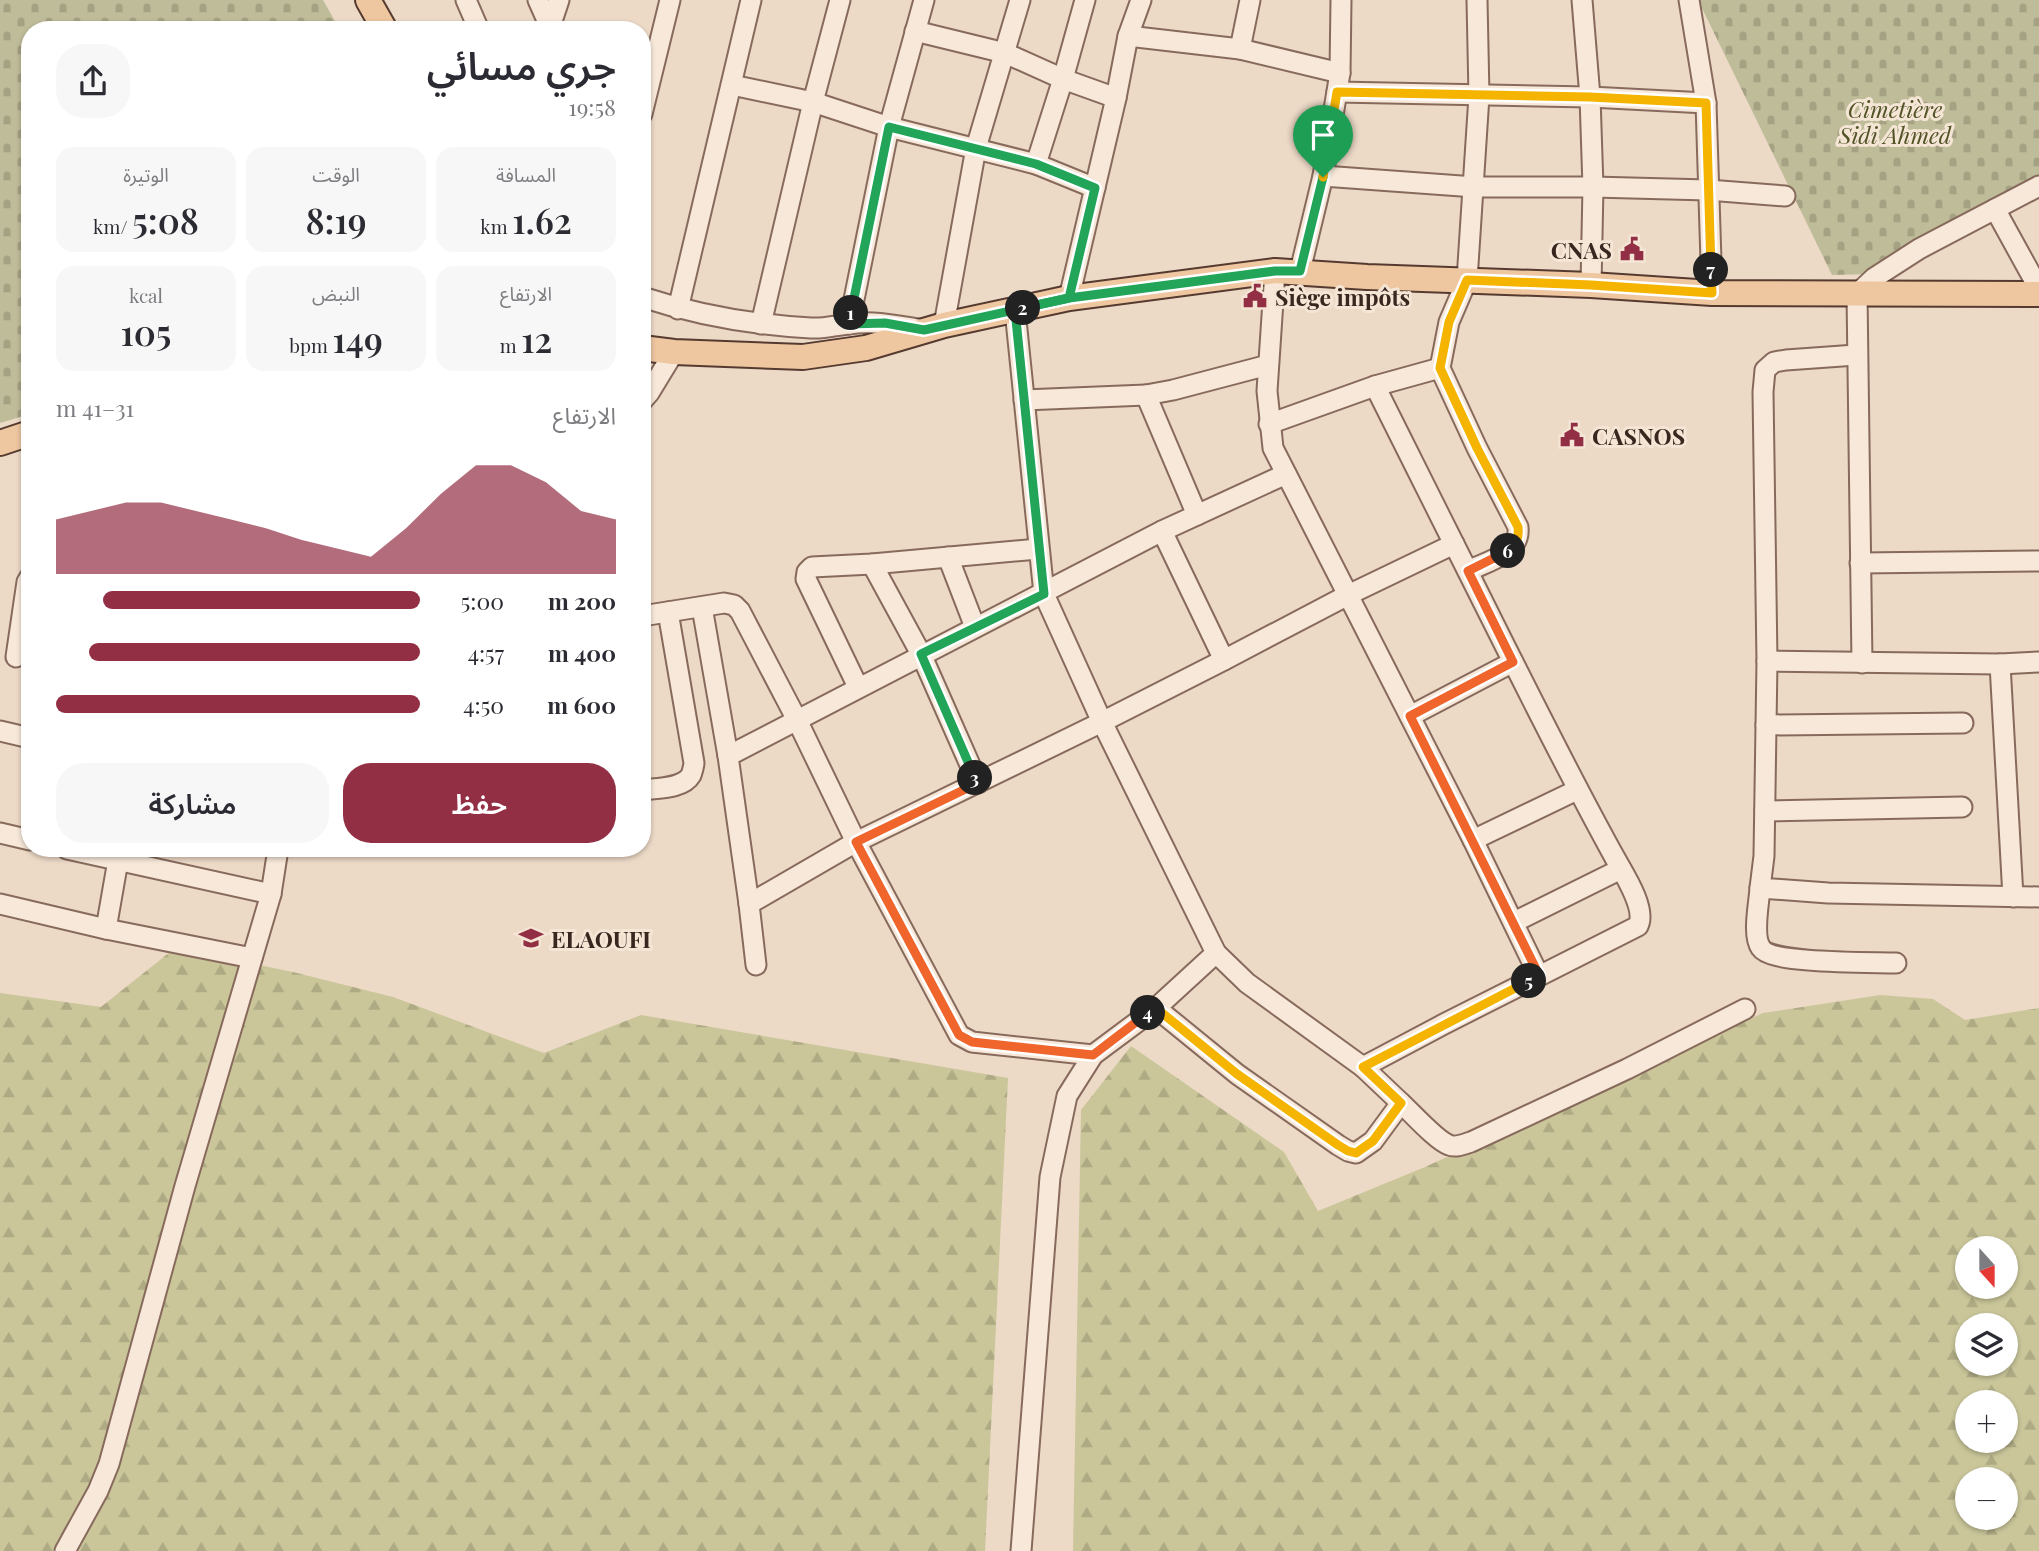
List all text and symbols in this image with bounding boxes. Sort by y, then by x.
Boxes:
text: جري مسائي [427,39,616,90]
button: share [56,44,130,118]
text: 19:58 [568,91,616,122]
park label: Cimetière Sidi Ahmed [1838,93,1952,150]
pin [1293,105,1353,177]
icon: arrive [1304,116,1342,154]
text: الوتيرة [123,161,169,187]
text: الوقت [312,161,360,187]
text: المسافة [496,161,556,187]
text: 5:08 [132,196,199,243]
text: 8:19 [305,196,367,243]
text: 1.62 [512,196,572,243]
text: /km [93,213,132,239]
text: km [480,213,512,239]
place label: CNAS [1551,234,1612,265]
public building icon: CNAS [1618,235,1646,263]
pin: 7 [1694,252,1728,288]
text: 7 [1706,256,1715,282]
text: النبض [312,280,360,306]
text: الارتفاع [500,280,552,306]
place label: Siège impôts [1275,281,1410,312]
text: kcal [129,282,163,308]
public building icon: Siège impôts [1241,282,1269,310]
pin: 2 [1006,290,1040,326]
text: 2 [1018,294,1027,320]
pin: 1 [834,296,868,330]
text: 1 [847,299,854,325]
text: 105 [121,308,171,355]
text: 149 [333,315,383,362]
text: 12 [521,315,552,362]
text: bpm [289,332,333,358]
text: m [500,332,521,358]
text: 31–41 m [56,392,134,423]
text: الارتفاع [553,399,616,430]
place label: CASNOS [1592,420,1685,451]
public building icon: CASNOS [1558,421,1586,449]
pin: 6 [1490,534,1526,568]
text: 6 [1502,537,1513,563]
text: 5:00 [461,585,504,616]
text: 200 m [548,585,616,616]
text: 4:57 [468,637,504,668]
text: 400 m [548,637,616,668]
text: 4:50 [463,689,504,720]
text: 600 m [547,689,616,720]
pin: 3 [958,760,992,796]
button: مشاركة [56,763,329,843]
button: حفظ [343,763,616,843]
text: 3 [970,764,979,790]
place label: ELAOUFI [551,923,651,954]
school or university icon: ELAOUFI [517,924,545,952]
pin: 5 [1512,964,1546,998]
text: 5 [1524,967,1533,993]
pin: 4 [1130,996,1166,1030]
text: 4 [1142,999,1153,1025]
north arrow [1955,1236,2018,1298]
map controls [1955,1236,2018,1530]
button: layers [1955,1313,2018,1376]
button: + [1955,1390,2018,1453]
button: − [1955,1467,2018,1530]

